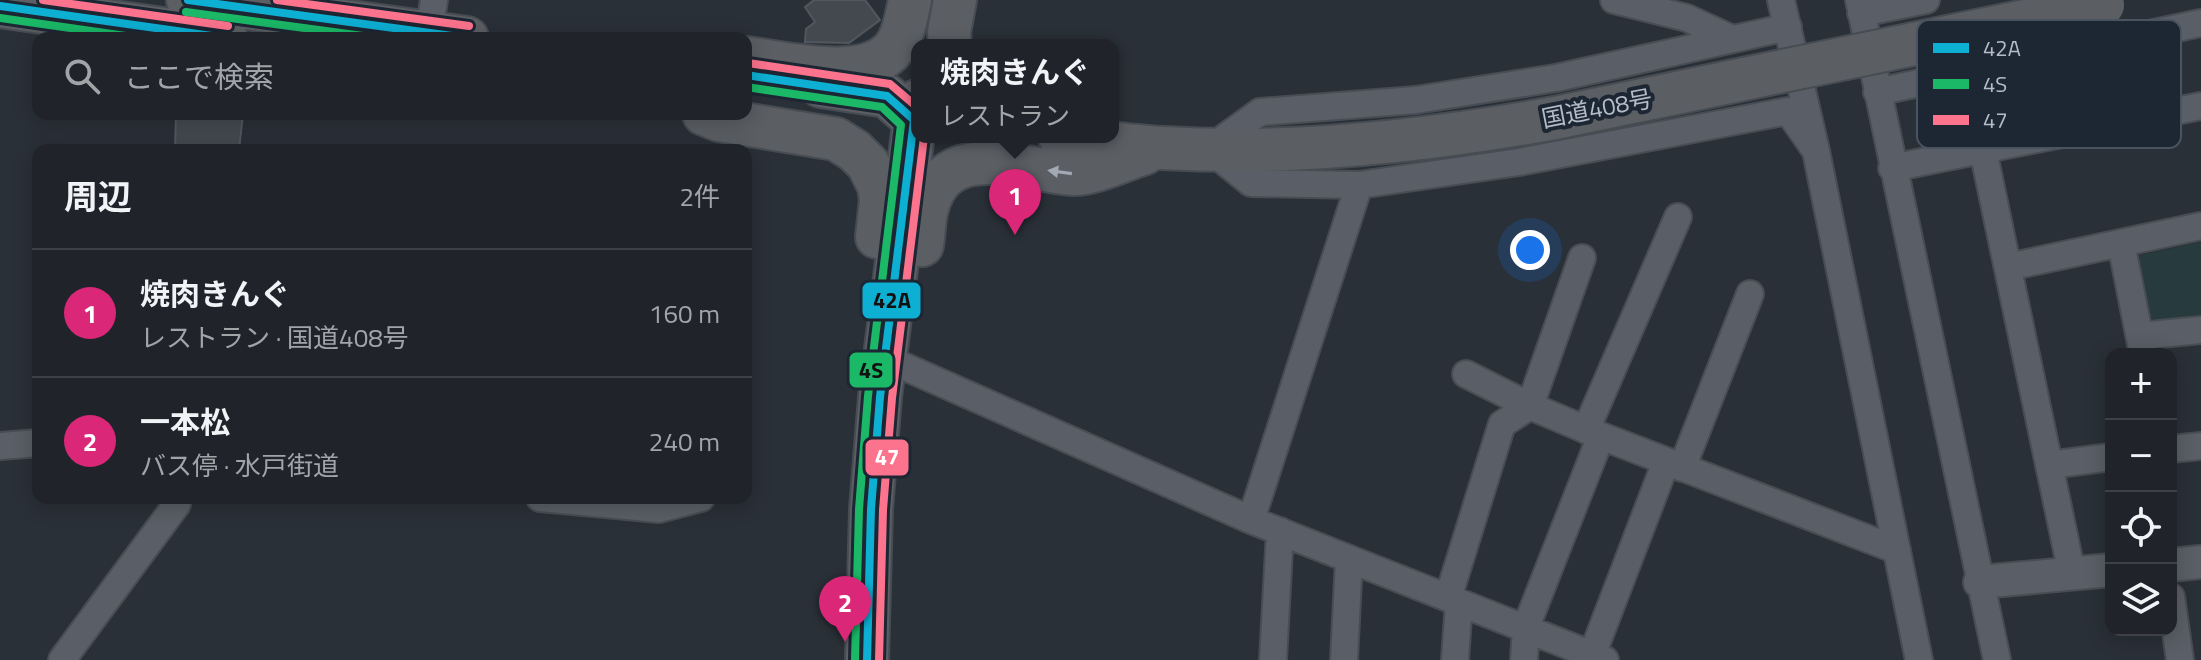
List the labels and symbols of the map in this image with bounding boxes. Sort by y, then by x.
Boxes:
legend [1917,20,2181,148]
text: 42A [1983,31,2021,65]
text: 4S [1983,67,2007,101]
street label: 国道408号 [1538,80,1655,136]
text: 47 [1983,103,2008,137]
one-way arrow [1047,165,1072,178]
pin: 1 [989,169,1041,235]
your location [1510,230,1550,270]
line badge: 42A [861,281,922,320]
text: 42A [873,283,911,317]
line badge: 4S [848,351,894,389]
text: 4S [859,353,883,387]
line badge: 47 [864,438,910,477]
text: 47 [875,440,899,474]
pin: 2 [819,576,871,642]

